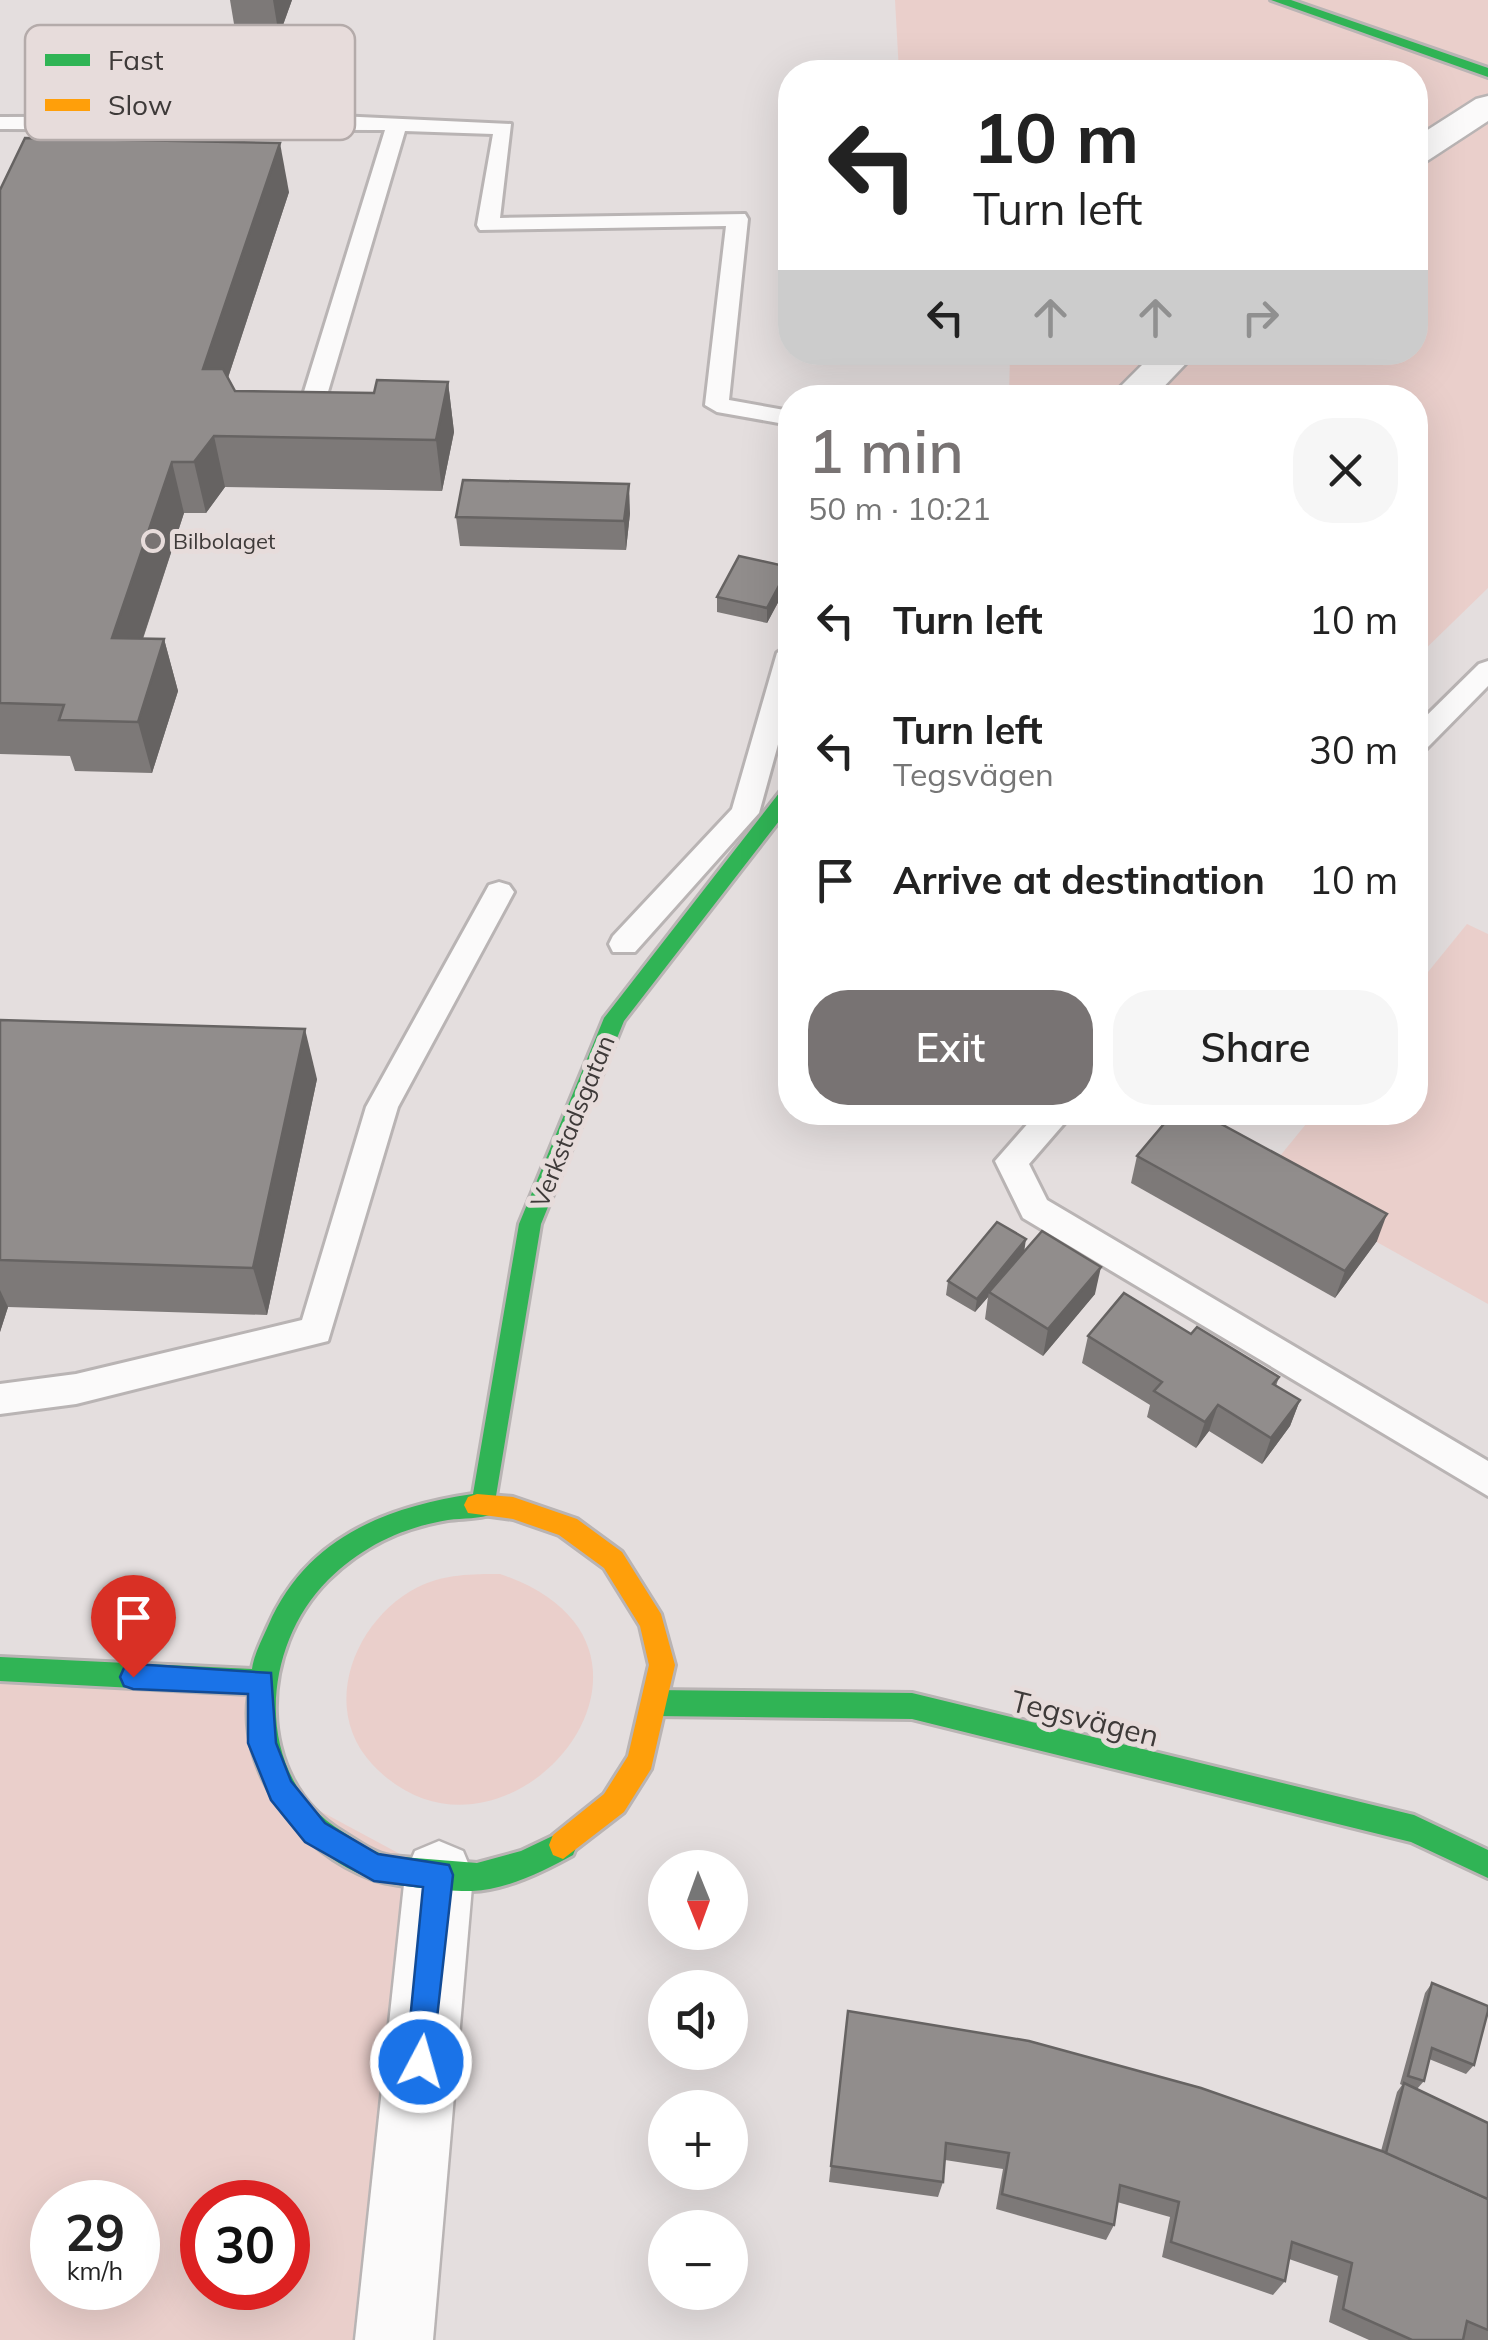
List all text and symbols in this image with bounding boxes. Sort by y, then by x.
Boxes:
legend [25,25,355,140]
text: Fast [108,42,164,77]
text: Slow [108,87,172,122]
text: 10 m [973,93,1139,181]
icon: left [808,100,938,230]
text: Turn left [973,180,1142,236]
icon: left [918,290,973,345]
icon: ahead [1023,290,1078,345]
icon: ahead [1128,290,1183,345]
icon: right [1233,290,1288,345]
text: 1 min [808,413,964,488]
button: close [1293,418,1398,523]
text: 50 m · 10:21 [808,488,991,528]
place label: Bilbolaget [173,527,276,555]
marker: Bilbolaget [142,530,164,552]
icon: left [808,593,863,648]
text: Turn left [893,596,1043,644]
text: 10 m [1309,596,1398,644]
text: Turn left [893,706,1043,754]
icon: left [808,723,863,778]
text: 30 m [1309,726,1398,774]
text: Tegsvägen [893,754,1054,794]
icon: arrive [808,853,863,908]
text: Arrive at destination [893,856,1265,904]
text: 10 m [1309,856,1398,904]
button: Exit [808,990,1093,1105]
button: Share [1113,990,1398,1105]
street label: Verkstadsgatan [523,1030,621,1212]
pin [91,1575,176,1678]
icon: arrive [106,1590,161,1645]
street label: Tegsvägen [1007,1681,1163,1755]
north arrow [648,1850,748,1950]
map controls [648,1850,748,2310]
button: sound [648,1970,748,2070]
position arrow [369,2010,473,2114]
button: + [648,2090,748,2190]
speed limit sign: 30 [180,2180,310,2310]
text: 29 [65,2201,125,2264]
button: − [648,2210,748,2310]
text: km/h [67,2255,123,2286]

